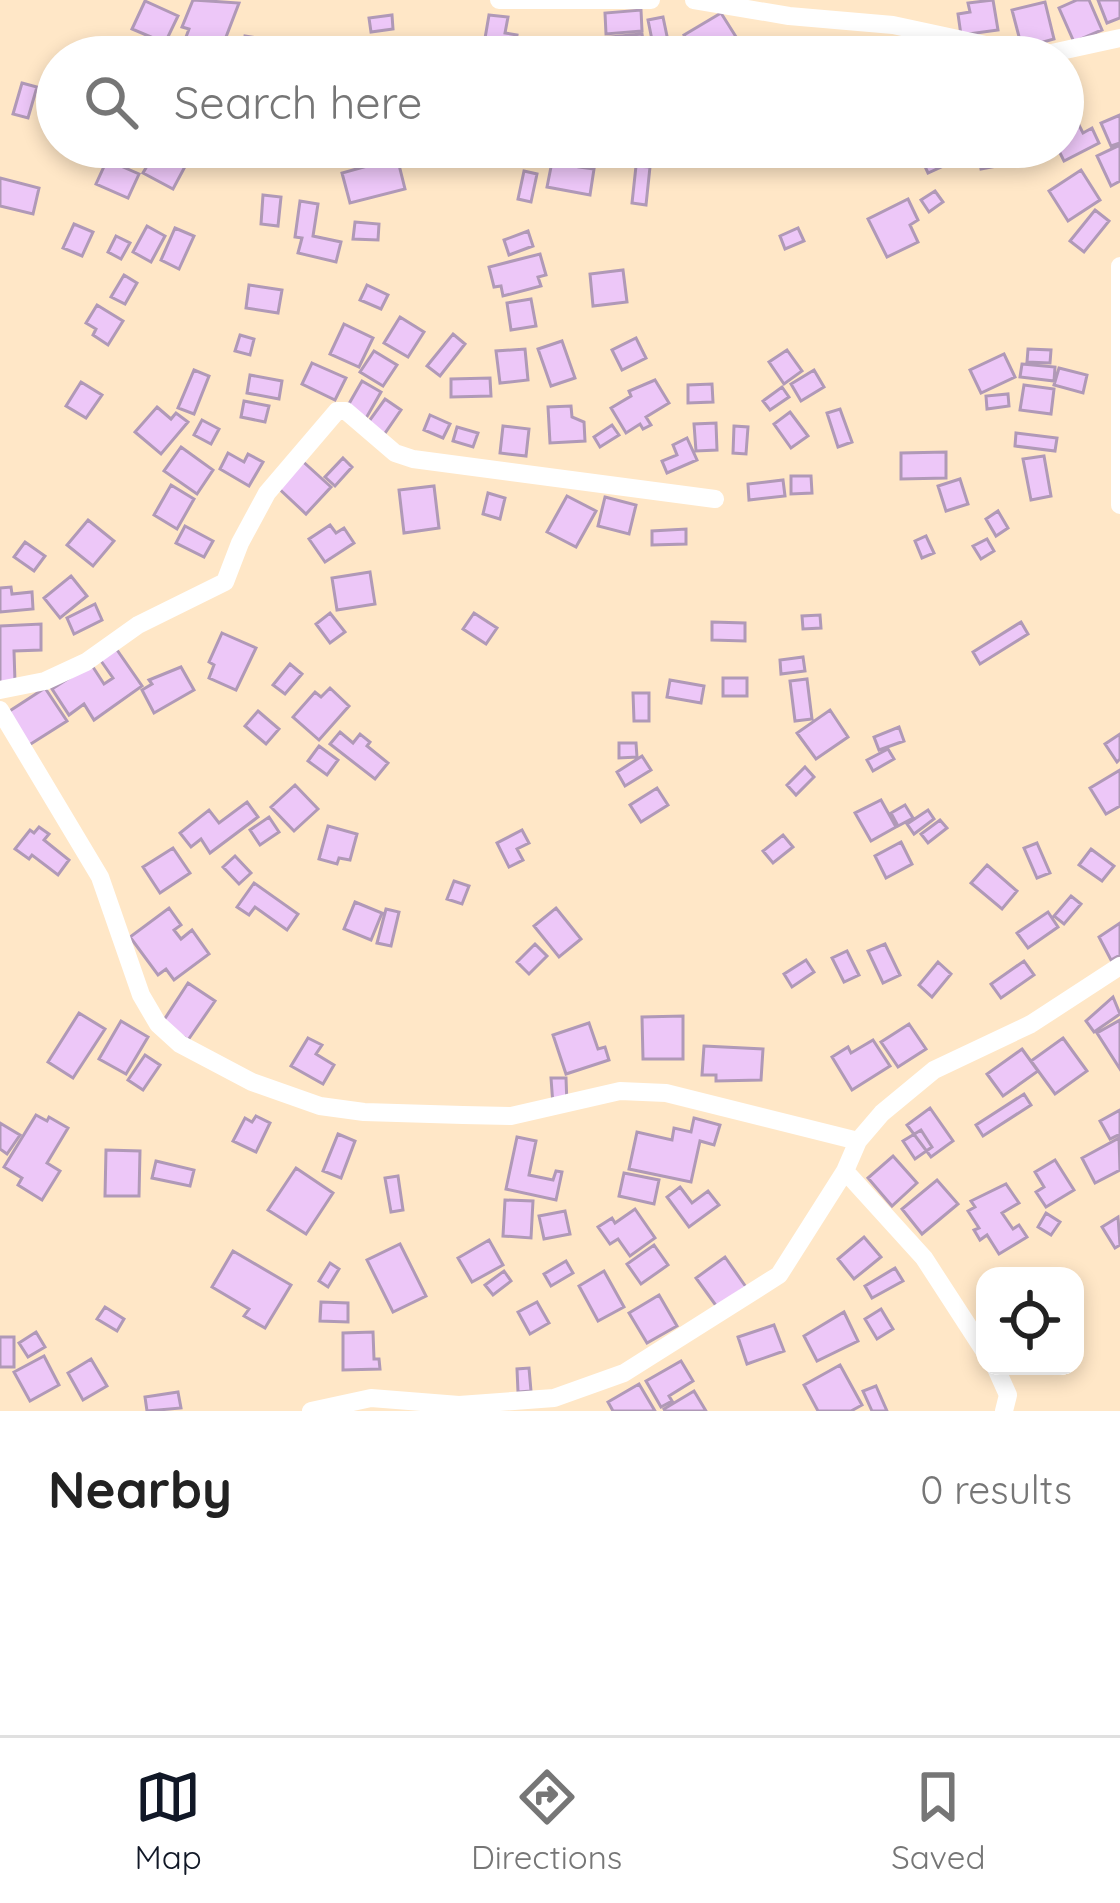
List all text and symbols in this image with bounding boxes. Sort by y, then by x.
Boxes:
search box [36,36,1084,168]
icon: search [78,69,144,135]
text: Search here [174,74,422,130]
map controls [976,1267,1084,1375]
button: locate [976,1267,1084,1375]
text: Nearby [48,1457,232,1521]
text: 0 results [920,1465,1072,1514]
tab: Map [135,1764,202,1877]
tab: Directions [471,1764,622,1877]
tab: Saved [891,1764,985,1877]

